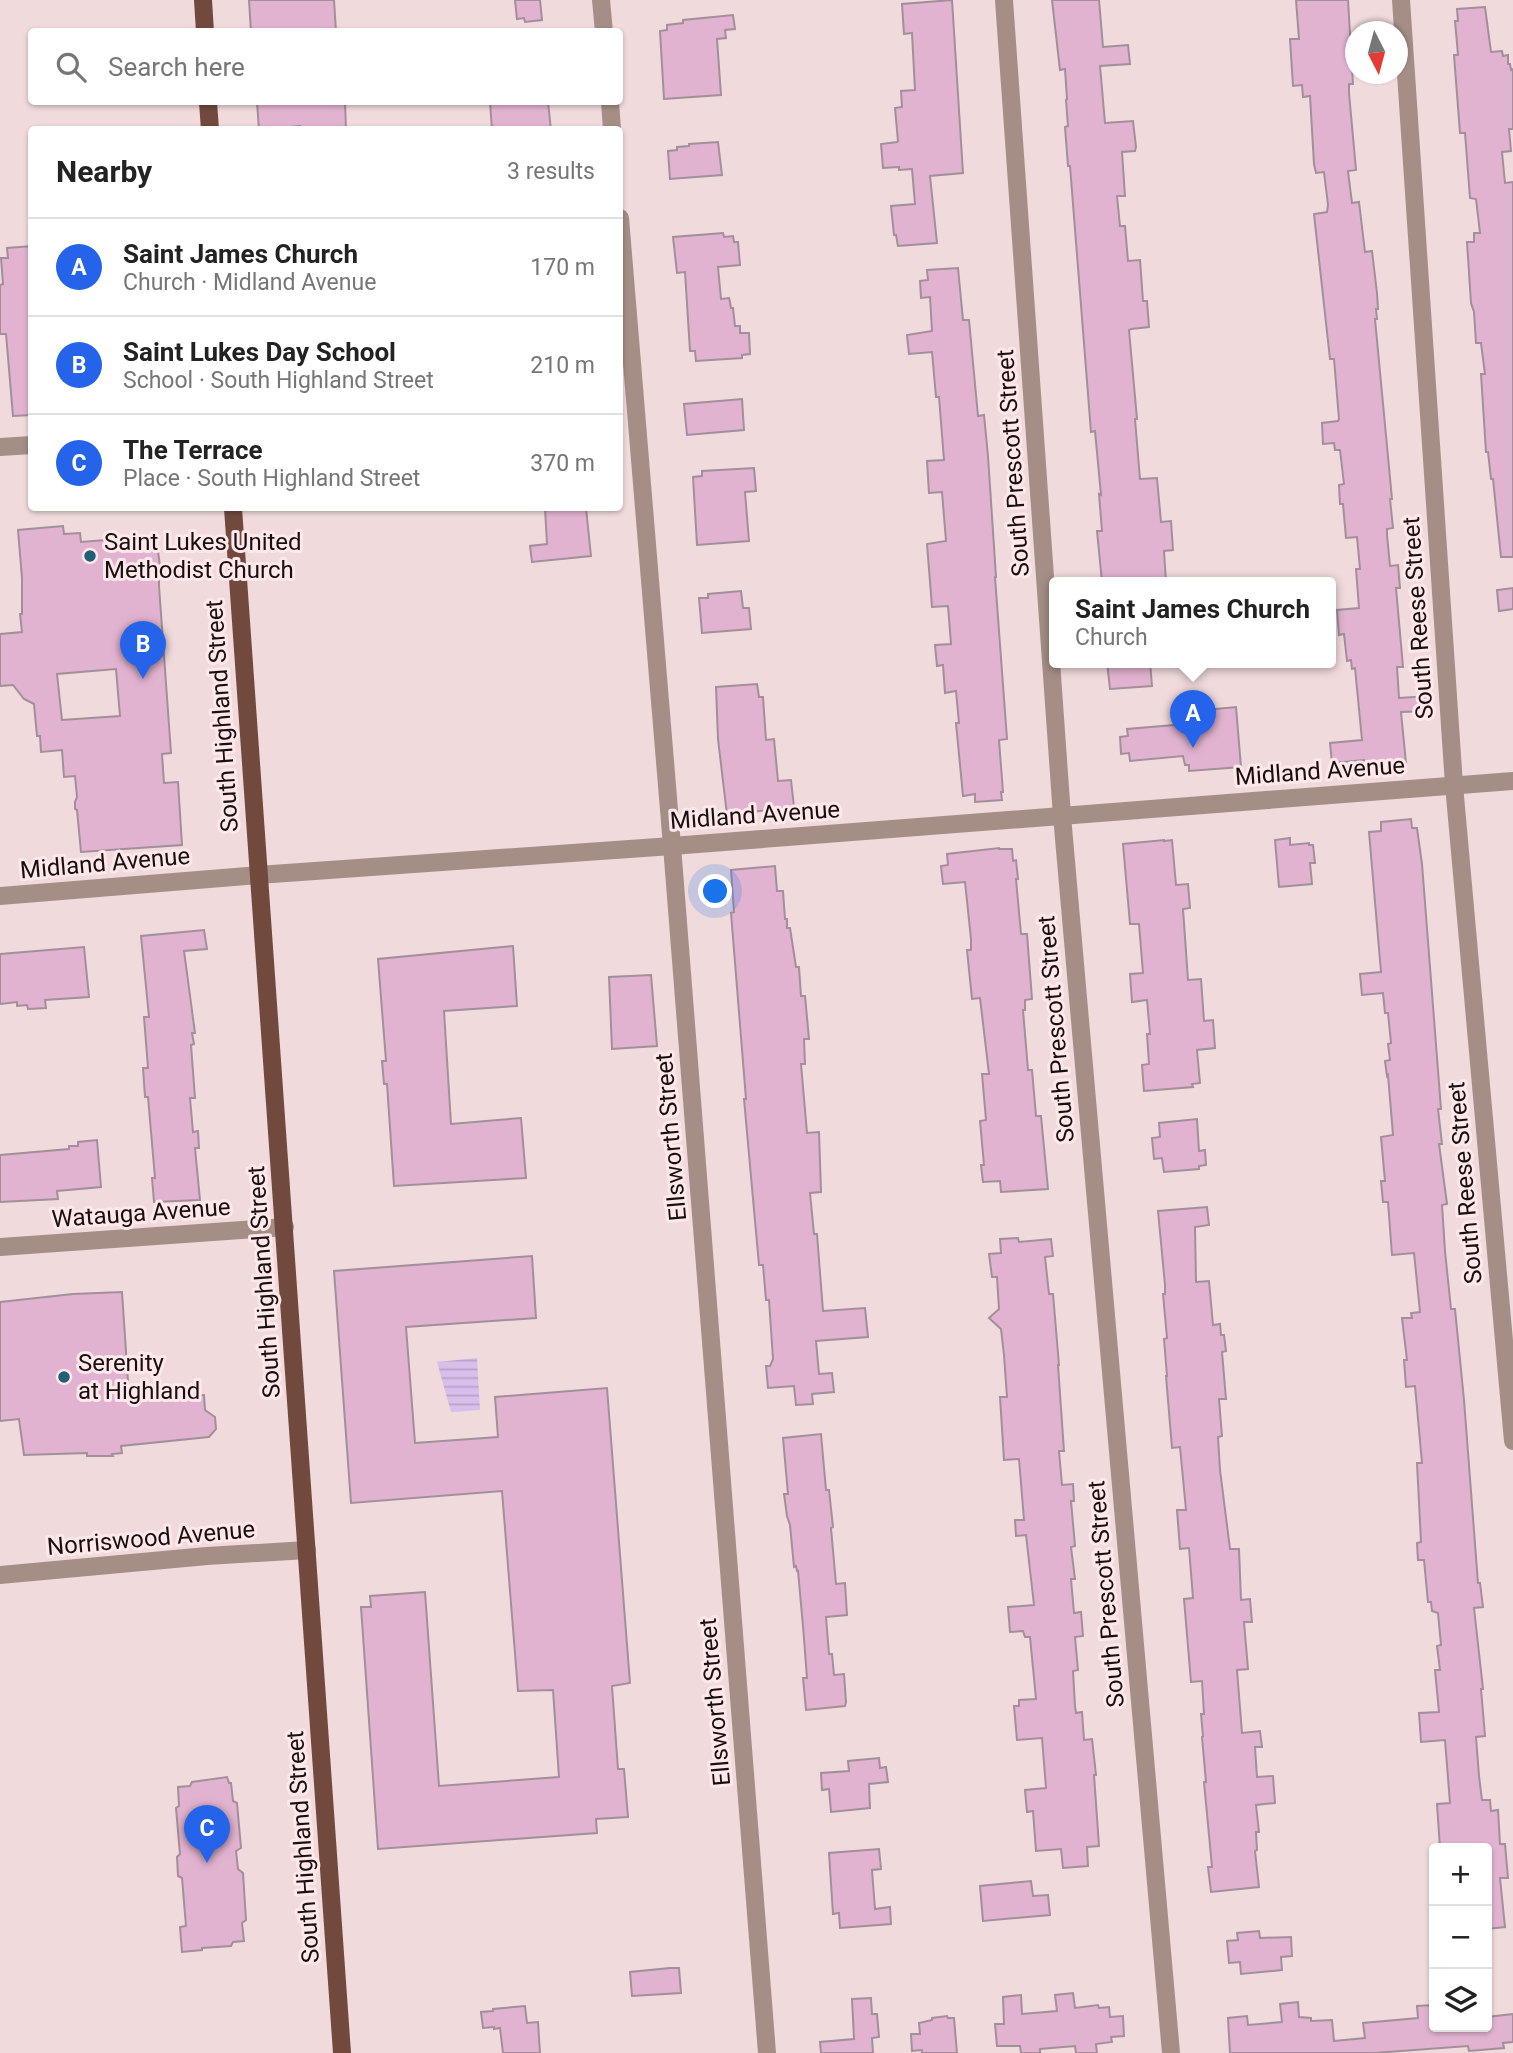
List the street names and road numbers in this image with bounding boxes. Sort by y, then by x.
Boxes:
street label: South Prescott Street [991,348,1035,577]
street label: South Reese Street [1397,516,1439,720]
street label: South Highland Street [200,599,244,833]
street label: Midland Avenue [1234,751,1406,791]
street label: Midland Avenue [669,795,841,835]
street label: Midland Avenue [19,842,191,884]
street label: South Prescott Street [1032,914,1080,1144]
street label: Ellsworth Street [650,1052,692,1222]
street label: South Reese Street [1442,1081,1488,1285]
street label: South Highland Street [242,1165,286,1399]
street label: Watauga Avenue [51,1193,231,1233]
street label: South Prescott Street [1082,1479,1130,1709]
street label: Norriswood Avenue [46,1515,256,1561]
street label: Ellsworth Street [694,1617,736,1787]
street label: South Highland Street [281,1730,325,1964]

